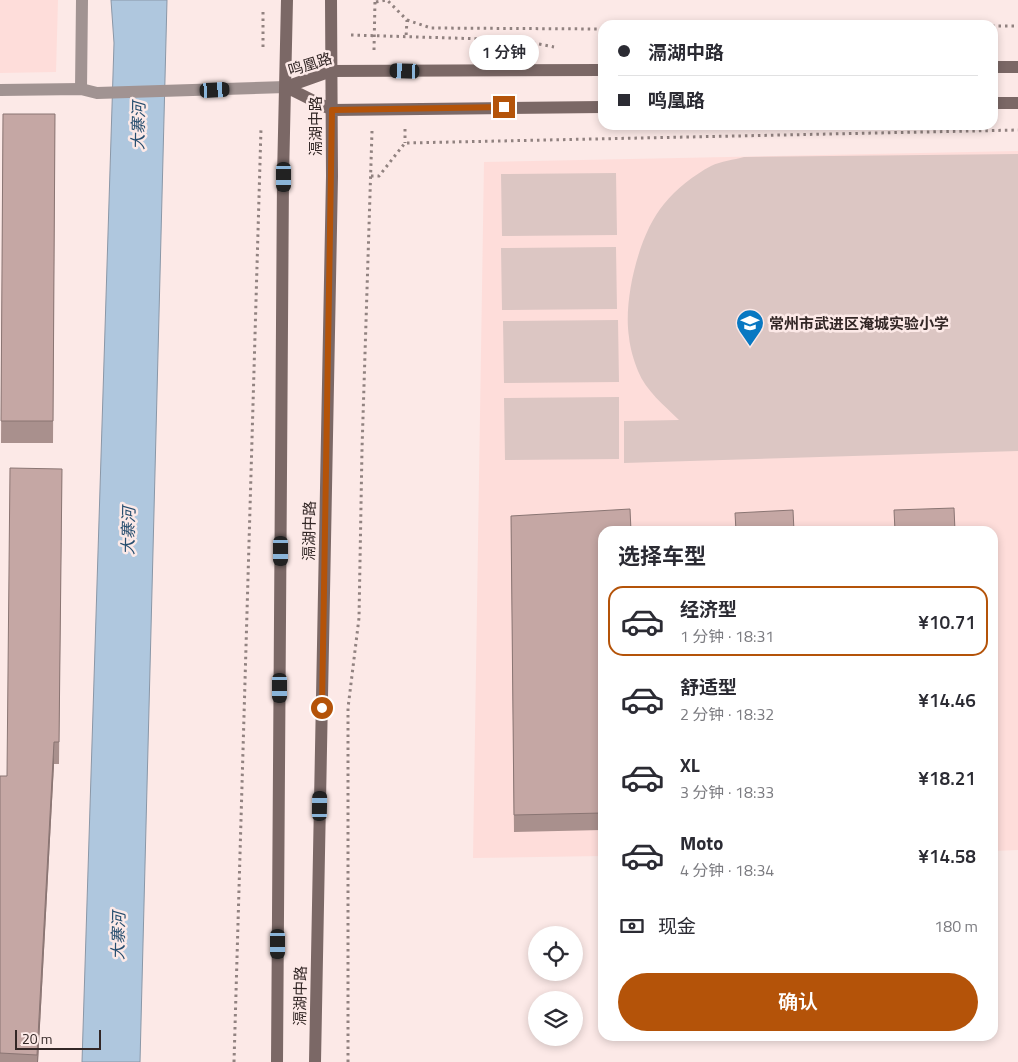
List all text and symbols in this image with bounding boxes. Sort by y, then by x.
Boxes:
callout: 1 分钟 [469,34,539,70]
text: 滆湖中路 [648,37,724,66]
text: 1 分钟 [482,40,526,64]
street label: 鸣凰路 [285,46,335,82]
car [389,63,420,79]
car [199,82,230,98]
text: 鸣凰路 [648,85,705,114]
street label: 滆湖中路 [304,96,327,156]
route end [493,96,515,118]
water label: 大寨河 [126,99,150,150]
car [276,162,291,192]
school or university icon: 常州市武进区淹城实验小学 [735,308,765,347]
place label: 常州市武进区淹城实验小学 [769,312,949,335]
street label: 滆湖中路 [297,501,321,561]
water label: 大寨河 [116,504,140,555]
car [273,536,288,566]
text: 选择车型 [618,539,706,573]
text: 经济型 [680,594,737,623]
icon: car [620,599,665,644]
text: ¥10.71 [918,607,976,636]
text: 1 分钟 · 18:31 [680,624,774,648]
text: 舒适型 [680,672,737,701]
car [272,673,287,703]
icon: car [620,677,665,722]
text: ¥14.46 [918,685,976,714]
route start [311,697,333,719]
text: 2 分钟 · 18:32 [680,702,774,726]
text: XL [680,750,700,779]
icon: car [620,755,665,800]
text: ¥18.21 [918,763,976,792]
text: 3 分钟 · 18:33 [680,780,774,804]
car [312,791,327,821]
text: Moto [680,828,723,857]
icon: car [620,833,665,878]
text: ¥14.58 [918,841,976,870]
text: 4 分钟 · 18:34 [680,858,774,882]
water label: 大寨河 [106,909,130,960]
text: 现金 [658,911,696,940]
icon: cash [618,912,646,940]
text: 180 m [934,914,978,938]
map controls [528,926,583,1046]
button: locate [528,926,583,981]
car [270,929,285,959]
street label: 滆湖中路 [288,966,312,1026]
button: 确认 [618,973,978,1031]
button: layers [528,991,583,1046]
scale bar [15,1027,101,1050]
text: 20 m [22,1028,52,1049]

